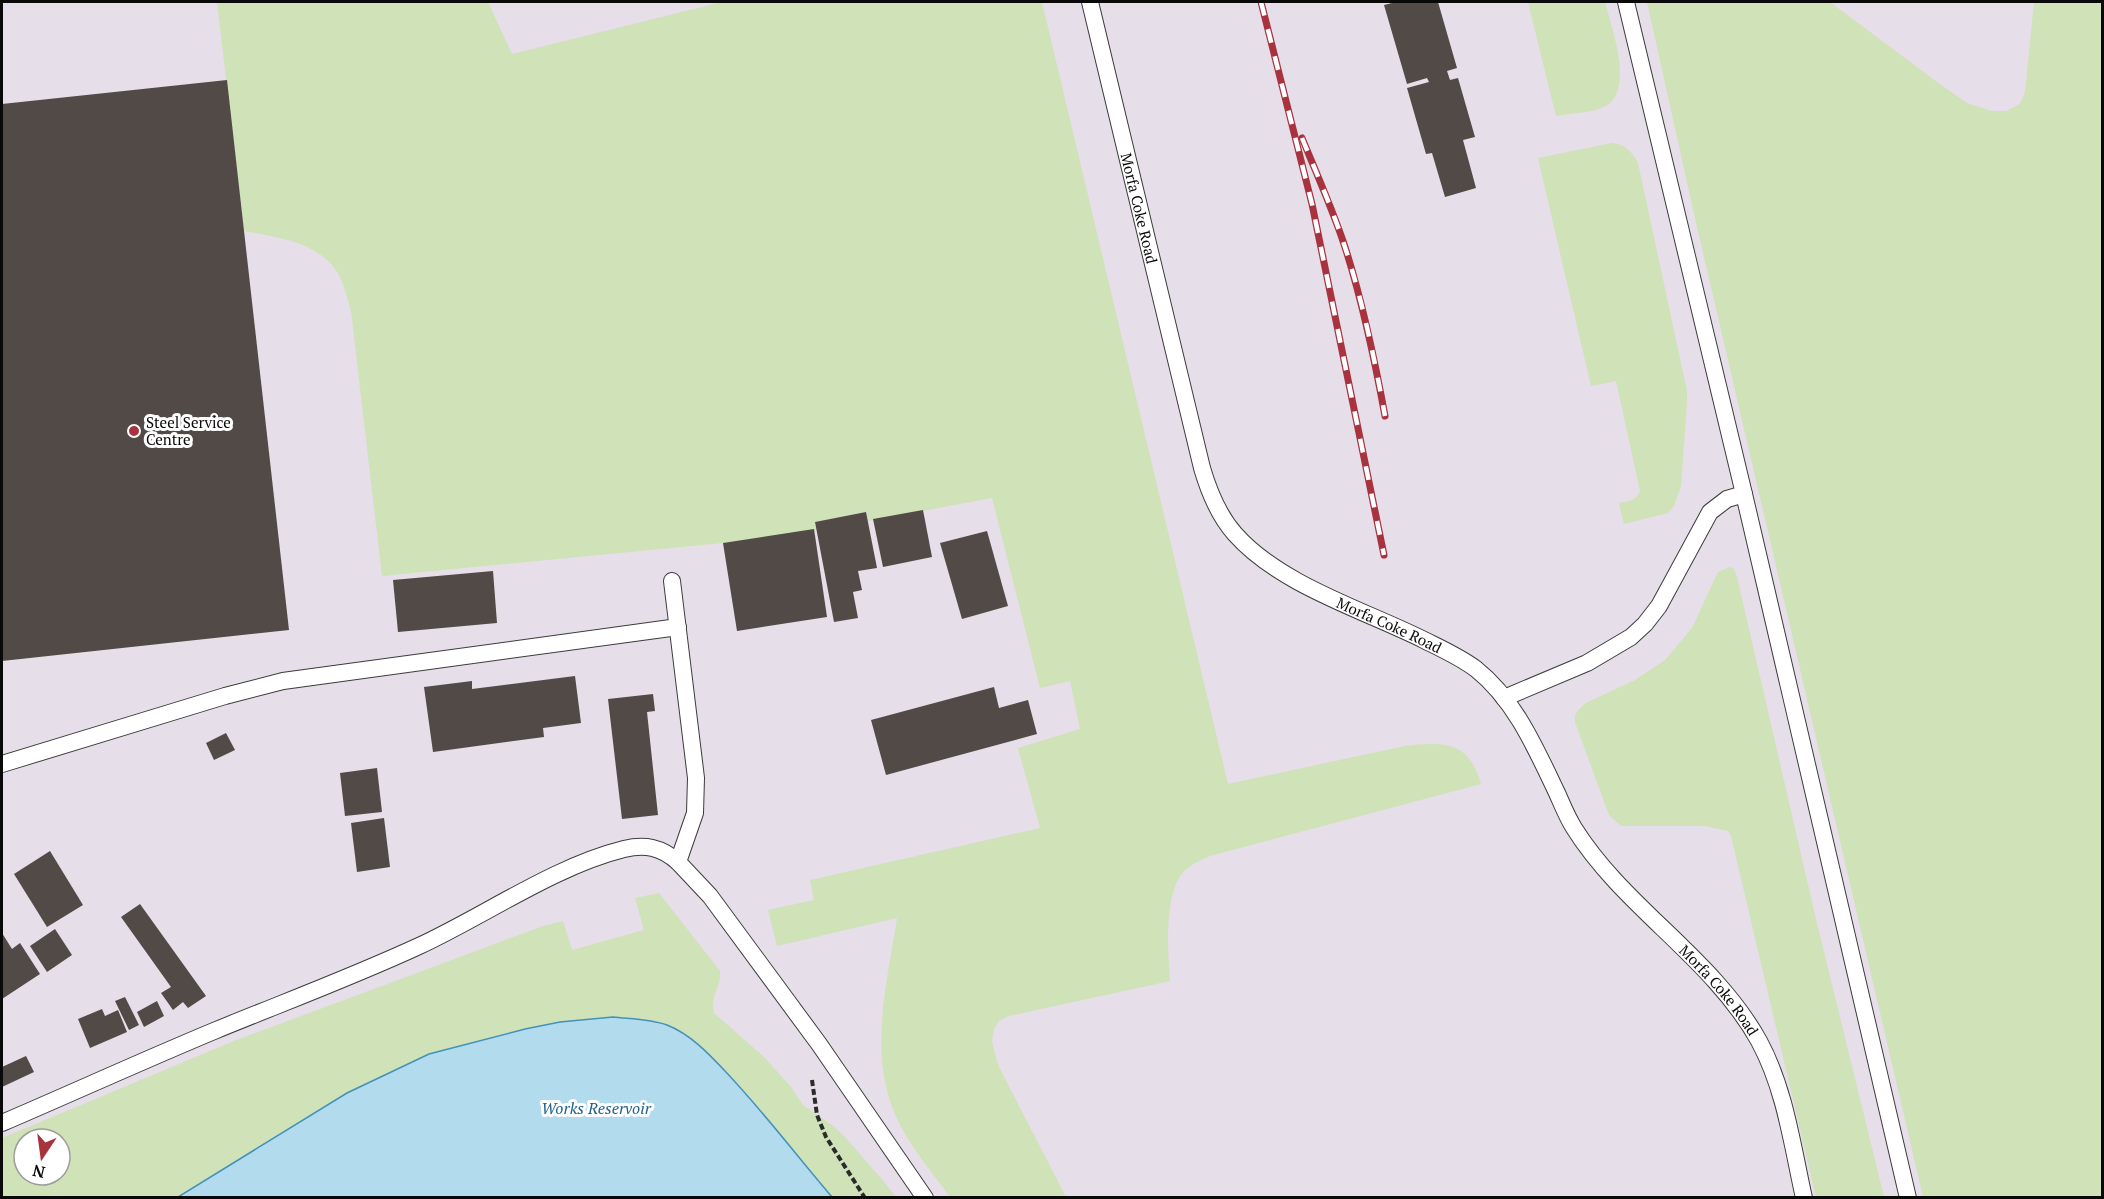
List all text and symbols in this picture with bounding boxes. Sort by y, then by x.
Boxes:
street label: Morfa Coke Road [1117,151,1163,266]
place label: Steel Service Centre [146,412,231,449]
marker: Steel Service Centre [127,424,141,438]
street label: Morfa Coke Road [1334,592,1445,657]
street label: Morfa Coke Road [1675,940,1763,1039]
water label: Works Reservoir [541,1097,652,1119]
north arrow [12,1127,72,1187]
text: N [30,1160,47,1184]

